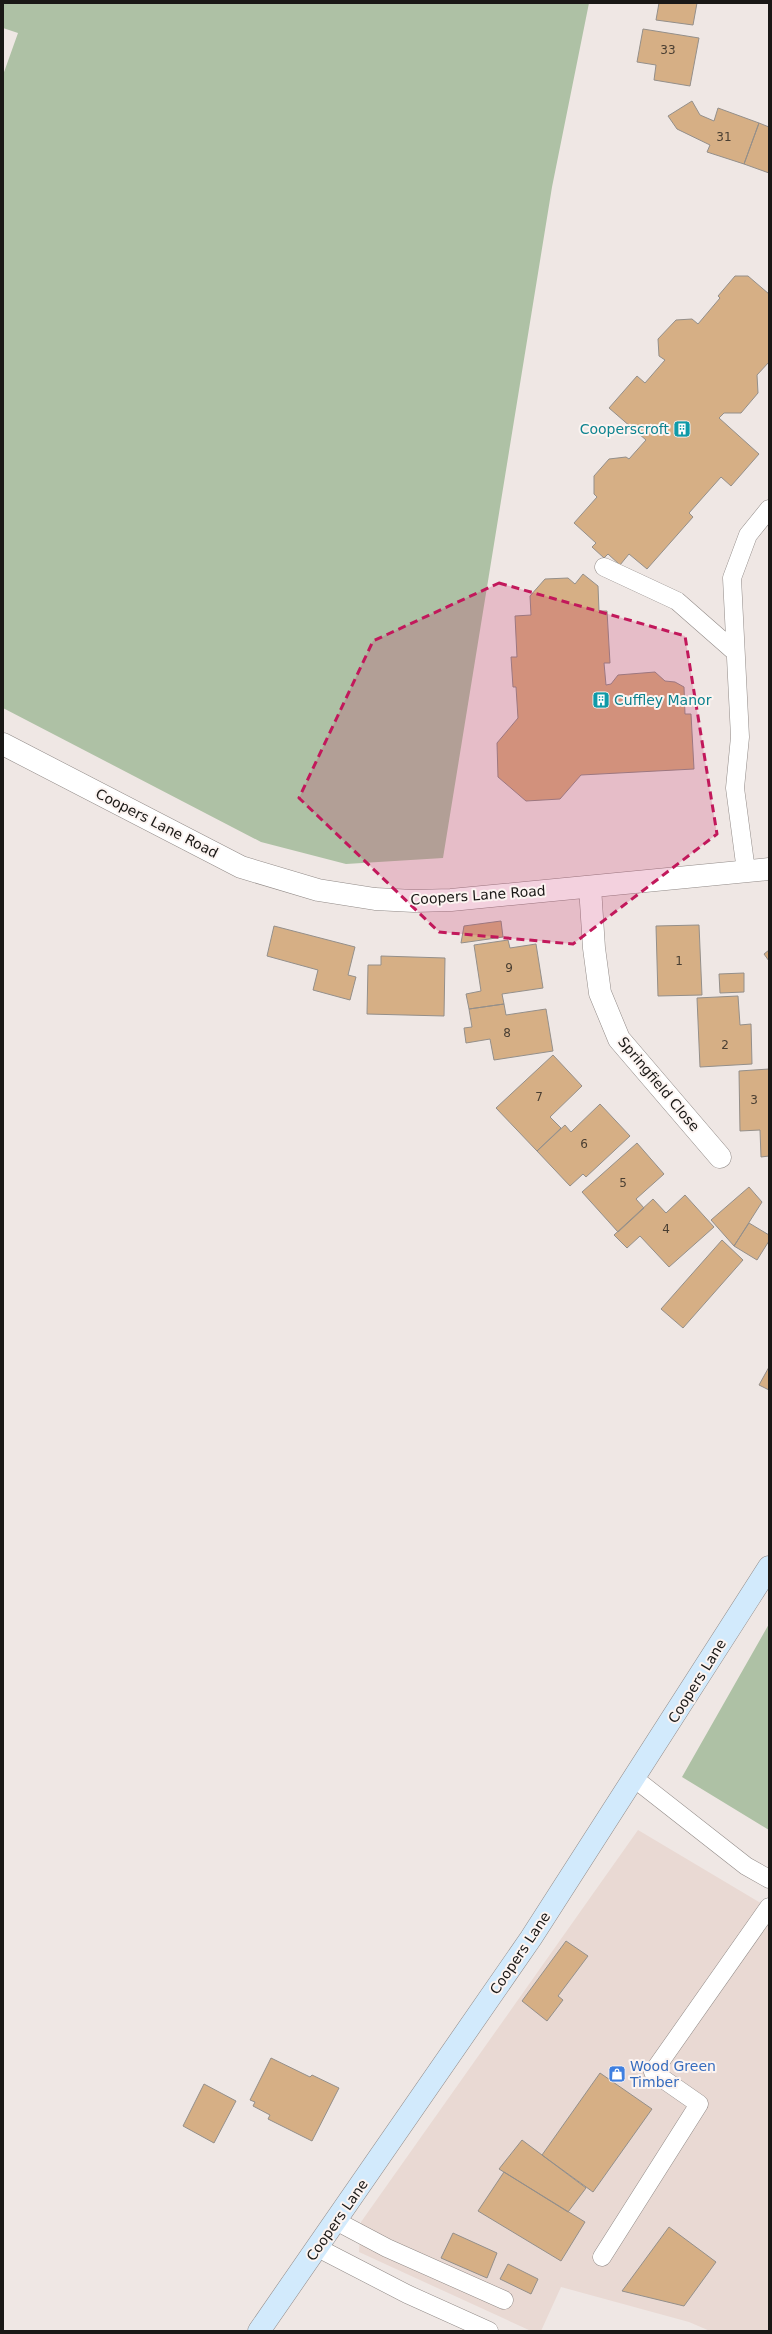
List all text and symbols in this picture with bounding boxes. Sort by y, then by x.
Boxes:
house number: 33 [660,43,676,57]
house number: 31 [716,130,732,144]
building icon: Cooperscroft [672,419,692,439]
place label: Cooperscroft [580,421,670,437]
building icon: Cuffley Manor [591,690,611,710]
place label: Cuffley Manor [614,692,712,708]
street label: Coopers Lane Road [93,785,221,861]
street label: Coopers Lane Road [410,882,546,908]
house number: 1 [675,954,683,968]
house number: 9 [505,961,513,975]
house number: 8 [503,1026,511,1040]
street label: Springfield Close [615,1034,703,1134]
house number: 2 [721,1038,729,1052]
house number: 7 [535,1090,543,1104]
house number: 3 [750,1093,758,1107]
house number: 6 [580,1137,588,1151]
house number: 5 [619,1176,627,1190]
house number: 4 [662,1222,670,1236]
street label: Coopers Lane [665,1636,729,1726]
street label: Coopers Lane [487,1909,553,1997]
place label: Wood Green Timber [629,2058,716,2090]
shop icon: Wood Green Timber [607,2064,627,2084]
street label: Coopers Lane [303,2176,371,2264]

